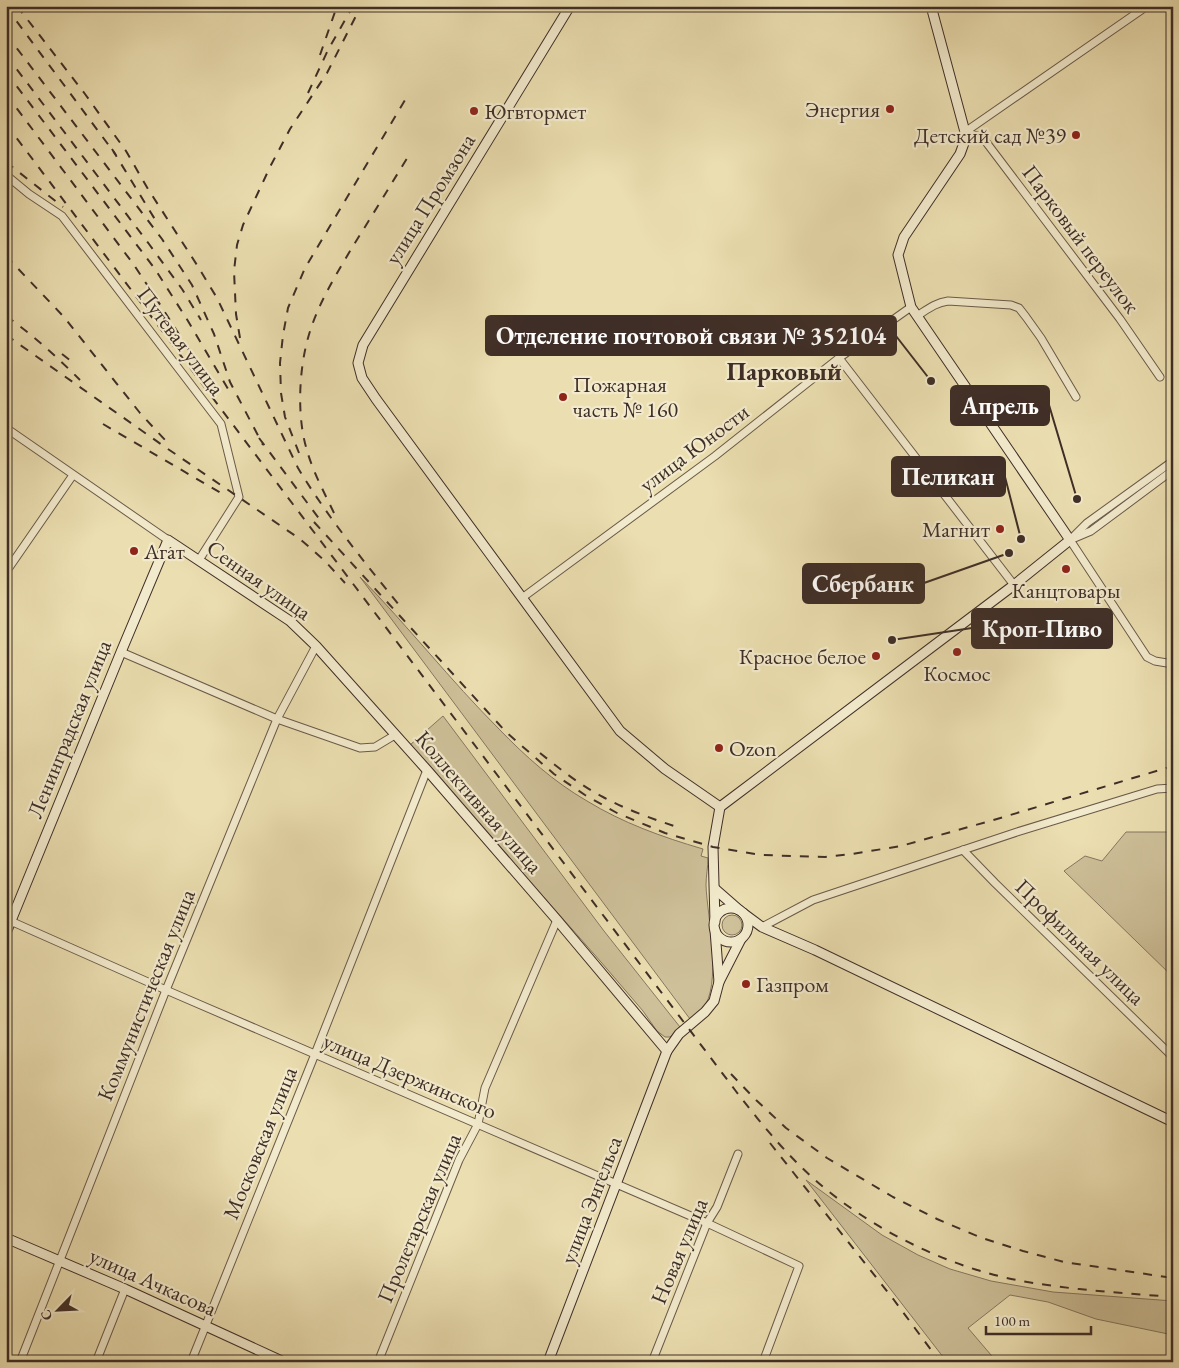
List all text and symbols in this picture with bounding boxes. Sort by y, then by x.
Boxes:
place label: Энергия [805,95,880,124]
place label: Югвтормет [484,97,586,126]
marker: Энергия [884,103,896,115]
marker: Югвтормет [468,105,480,117]
place label: Детский сад №39 [914,121,1066,150]
street label: улица Промзона [378,128,482,270]
marker: Детский сад №39 [1070,129,1082,141]
street label: Парковый переулок [1016,159,1147,320]
street label: Путевая улица [131,281,232,401]
callout: Отделение почтовой связи № 352104 [486,316,896,355]
text: Отделение почтовой связи № 352104 [496,320,886,351]
district label: Парковый [726,355,842,387]
place label: Пожарная часть № 160 [573,370,678,424]
callout: Апрель [951,386,1049,425]
text: Апрель [960,390,1039,421]
marker: Пожарная часть № 160 [557,391,569,403]
street label: улица Юности [633,397,755,499]
callout: Пеликан [892,457,1005,496]
text: Пеликан [901,461,995,492]
place label: Магнит [922,515,990,544]
marker: Магнит [994,523,1006,535]
street label: Сенная улица [201,533,317,627]
place label: Агат [143,537,185,566]
marker: Агат [128,545,140,557]
marker: Канцтовары [1060,563,1072,575]
callout: Сбербанк [803,564,924,603]
text: Сбербанк [812,568,915,599]
place label: Канцтовары [1012,576,1120,605]
callout: Кроп-Пиво [972,609,1112,648]
text: Кроп-Пиво [982,613,1102,644]
street label: Ленинградская улица [20,636,118,822]
place label: Красное белое [739,642,866,671]
marker: Космос [951,646,963,658]
marker: Красное белое [870,650,882,662]
place label: Космос [923,659,991,688]
street label: Коллективная улица [409,724,549,880]
place label: Ozon [729,734,777,763]
marker: Ozon [713,742,725,754]
street label: Профильная улица [1009,873,1151,1012]
street label: Коммунистическая улица [90,885,202,1105]
place label: Газпром [756,970,829,999]
marker: Газпром [740,978,752,990]
street label: улица Дзержинского [319,1026,501,1126]
street label: Московская улица [216,1062,304,1224]
street label: Пролетарская улица [370,1129,468,1307]
street label: улица Энгельса [553,1132,629,1268]
street label: Новая улица [644,1193,714,1308]
street label: улица Ачкасова [85,1241,221,1323]
north arrow [32,1286,82,1336]
scale bar [986,1303,1092,1335]
text: С [36,1307,56,1323]
text: 100 m [994,1311,1031,1330]

